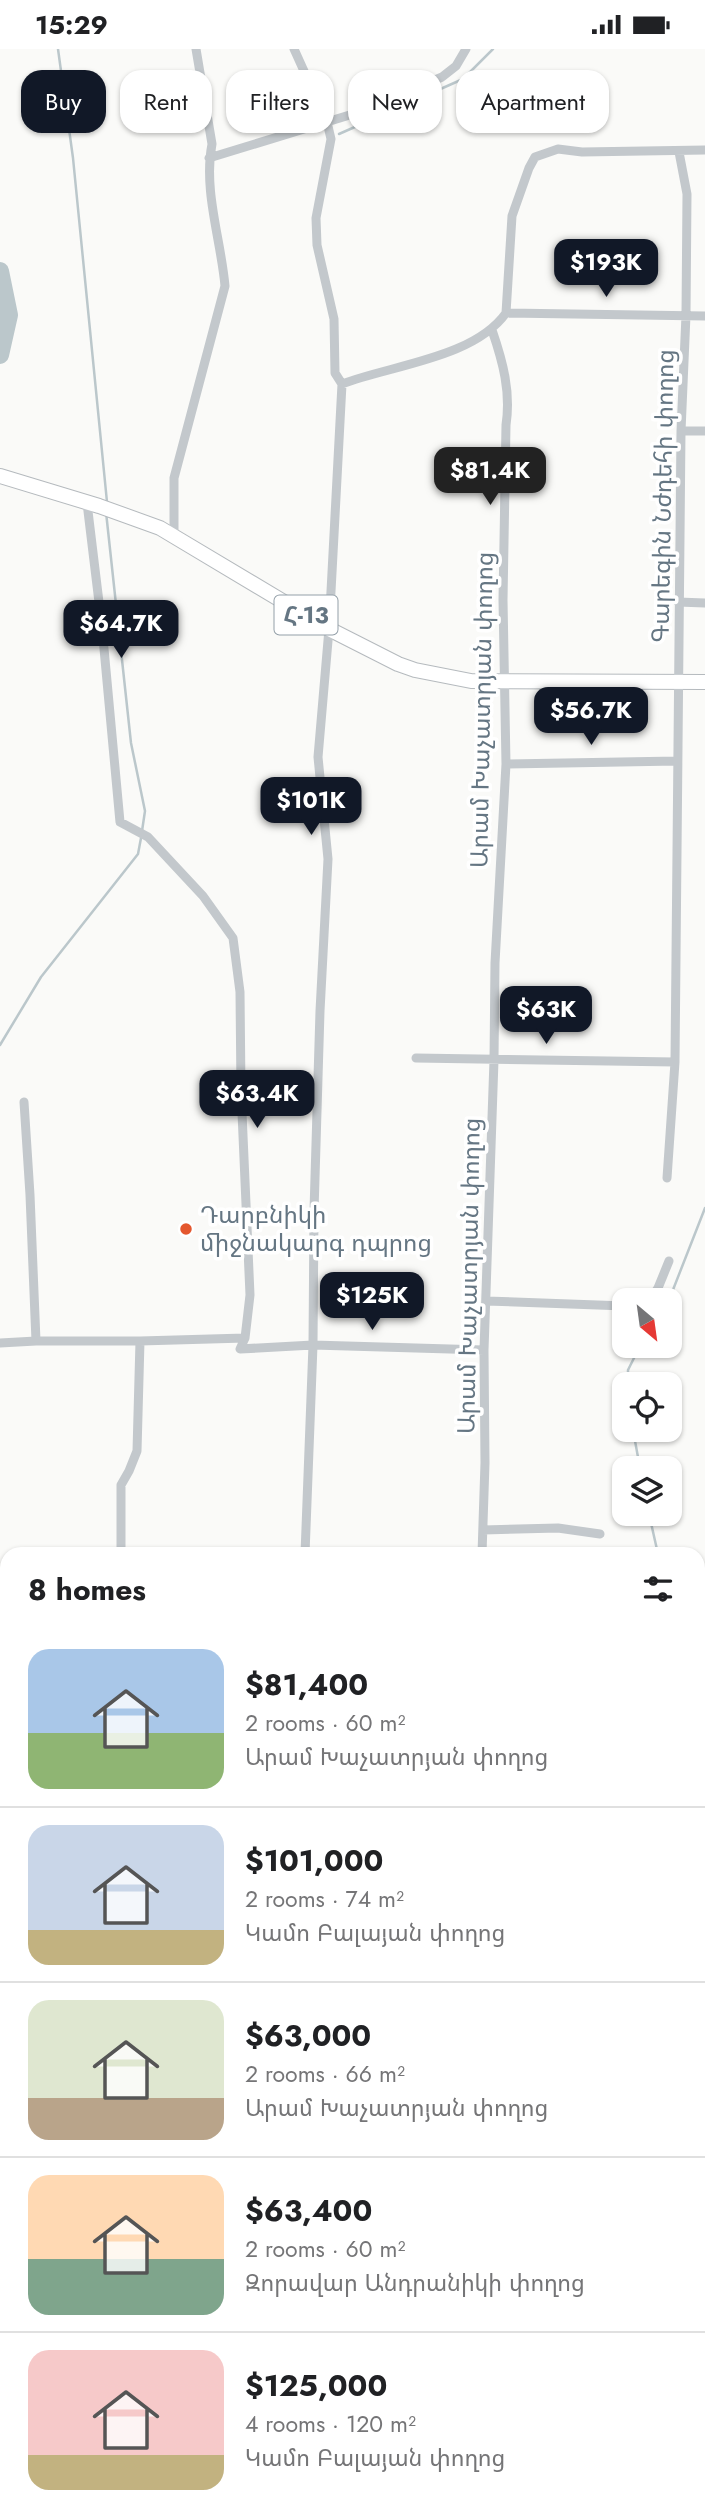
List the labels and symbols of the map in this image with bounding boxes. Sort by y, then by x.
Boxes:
pin: $193K [557,239,655,299]
street label: Գարեգին Նժդեհի փողոց [642,349,683,643]
pin: $81.4K [433,447,547,507]
street label: Արամ Խաչատրյան փողոց [461,551,502,869]
road number: Հ-13 [274,595,338,635]
pin: $64.7K [64,601,178,660]
pin: $56.7K [534,687,648,747]
pin: $101K [262,777,360,837]
pin: $63K [505,986,587,1046]
pin: $63.4K [200,1070,314,1130]
street label: Արամ Խաչատրյան փողոց [448,1117,489,1435]
place label: Դարբնիկի միջնակարգ դպրոց [200,1197,432,1260]
marker: Դարբնիկի միջնակարգ դպրոց [178,1221,194,1237]
pin: $125K [323,1273,421,1332]
north arrow [612,1288,682,1358]

